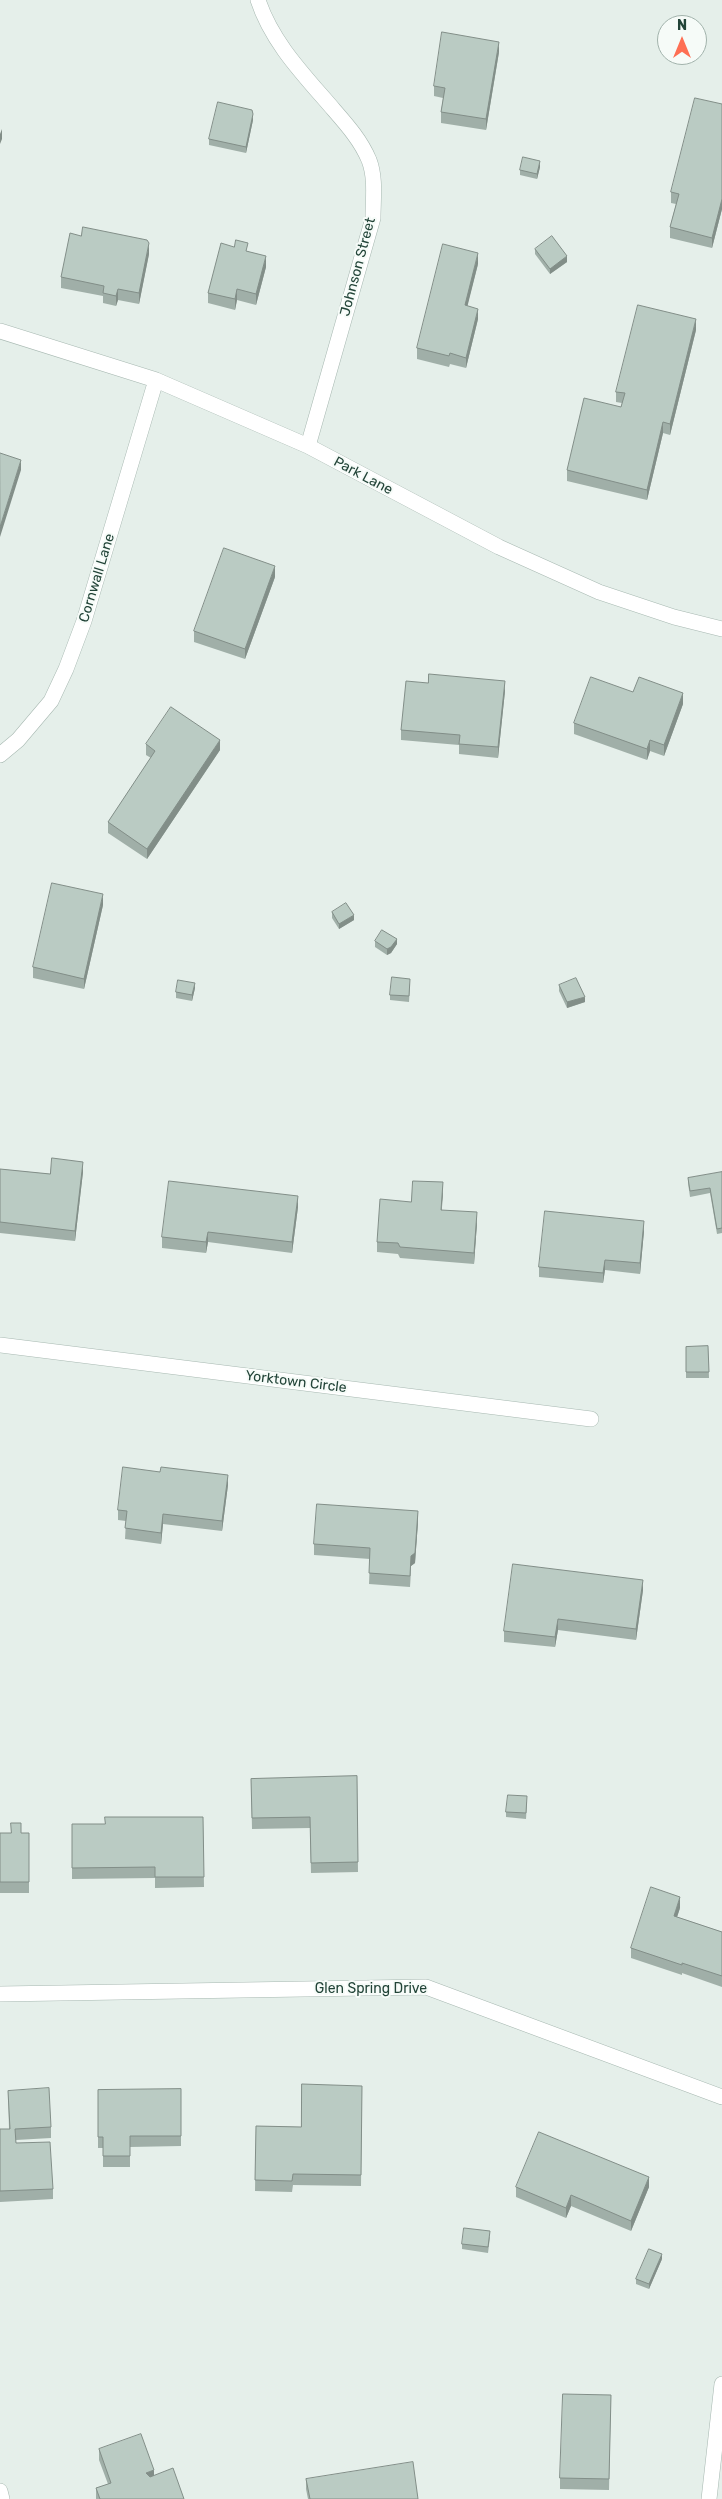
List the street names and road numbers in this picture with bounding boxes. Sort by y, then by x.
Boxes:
street label: Johnson Street [337,216,379,318]
street label: Park Lane [331,453,395,499]
street label: Cornwall Lane [76,532,118,624]
street label: Yorktown Circle [244,1367,348,1397]
street label: Glen Spring Drive [315,1981,427,1997]

